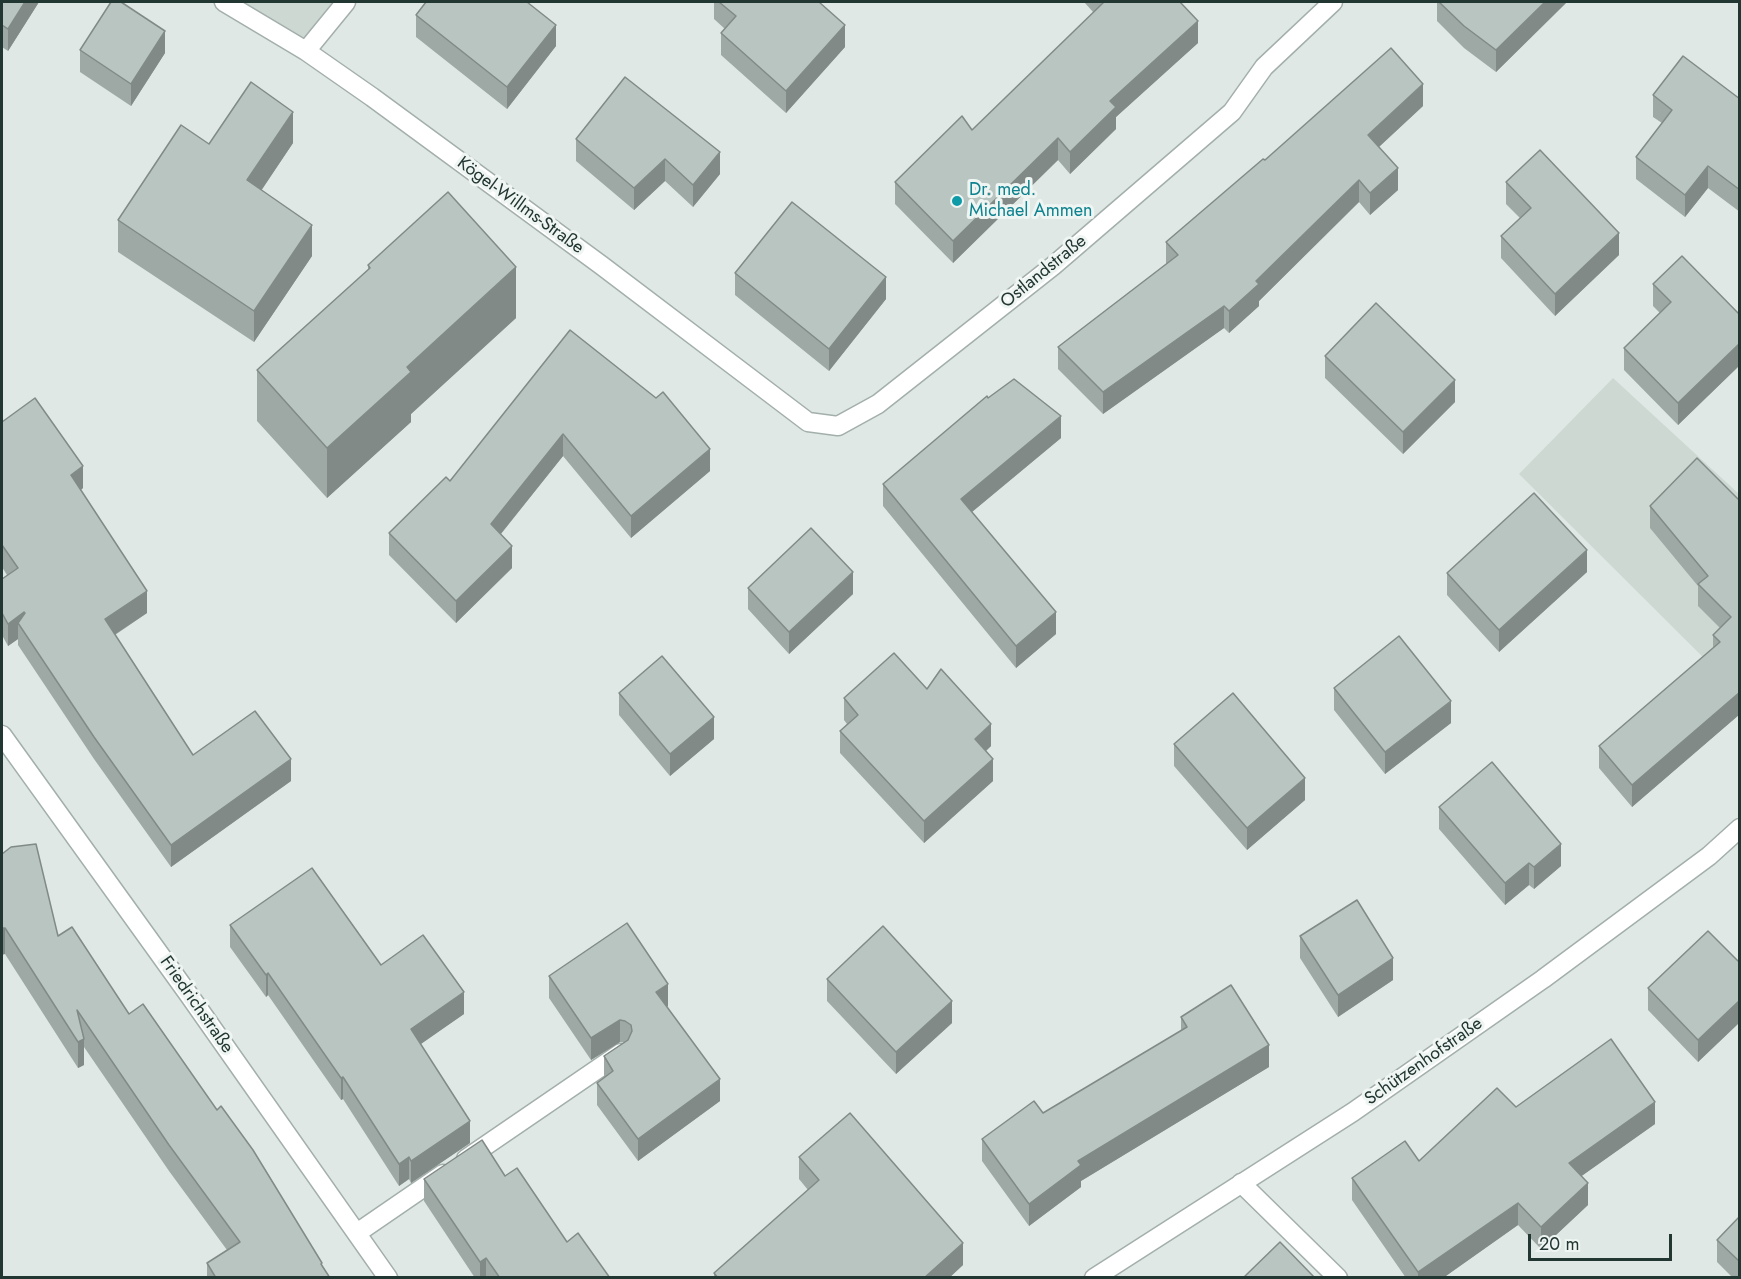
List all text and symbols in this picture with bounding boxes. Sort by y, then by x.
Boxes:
street label: Kögel-Willms-Straße [452,153,588,259]
place label: Dr. med. Michael Ammen [969,180,1092,222]
marker: Dr. med. Michael Ammen [950,194,964,208]
street label: Ostlandstraße [997,231,1091,313]
street label: Friedrichstraße [155,952,237,1058]
street label: Schützenhofstraße [1361,1013,1487,1111]
scale bar [1531,1222,1675,1260]
text: 20 m [1539,1231,1579,1257]

